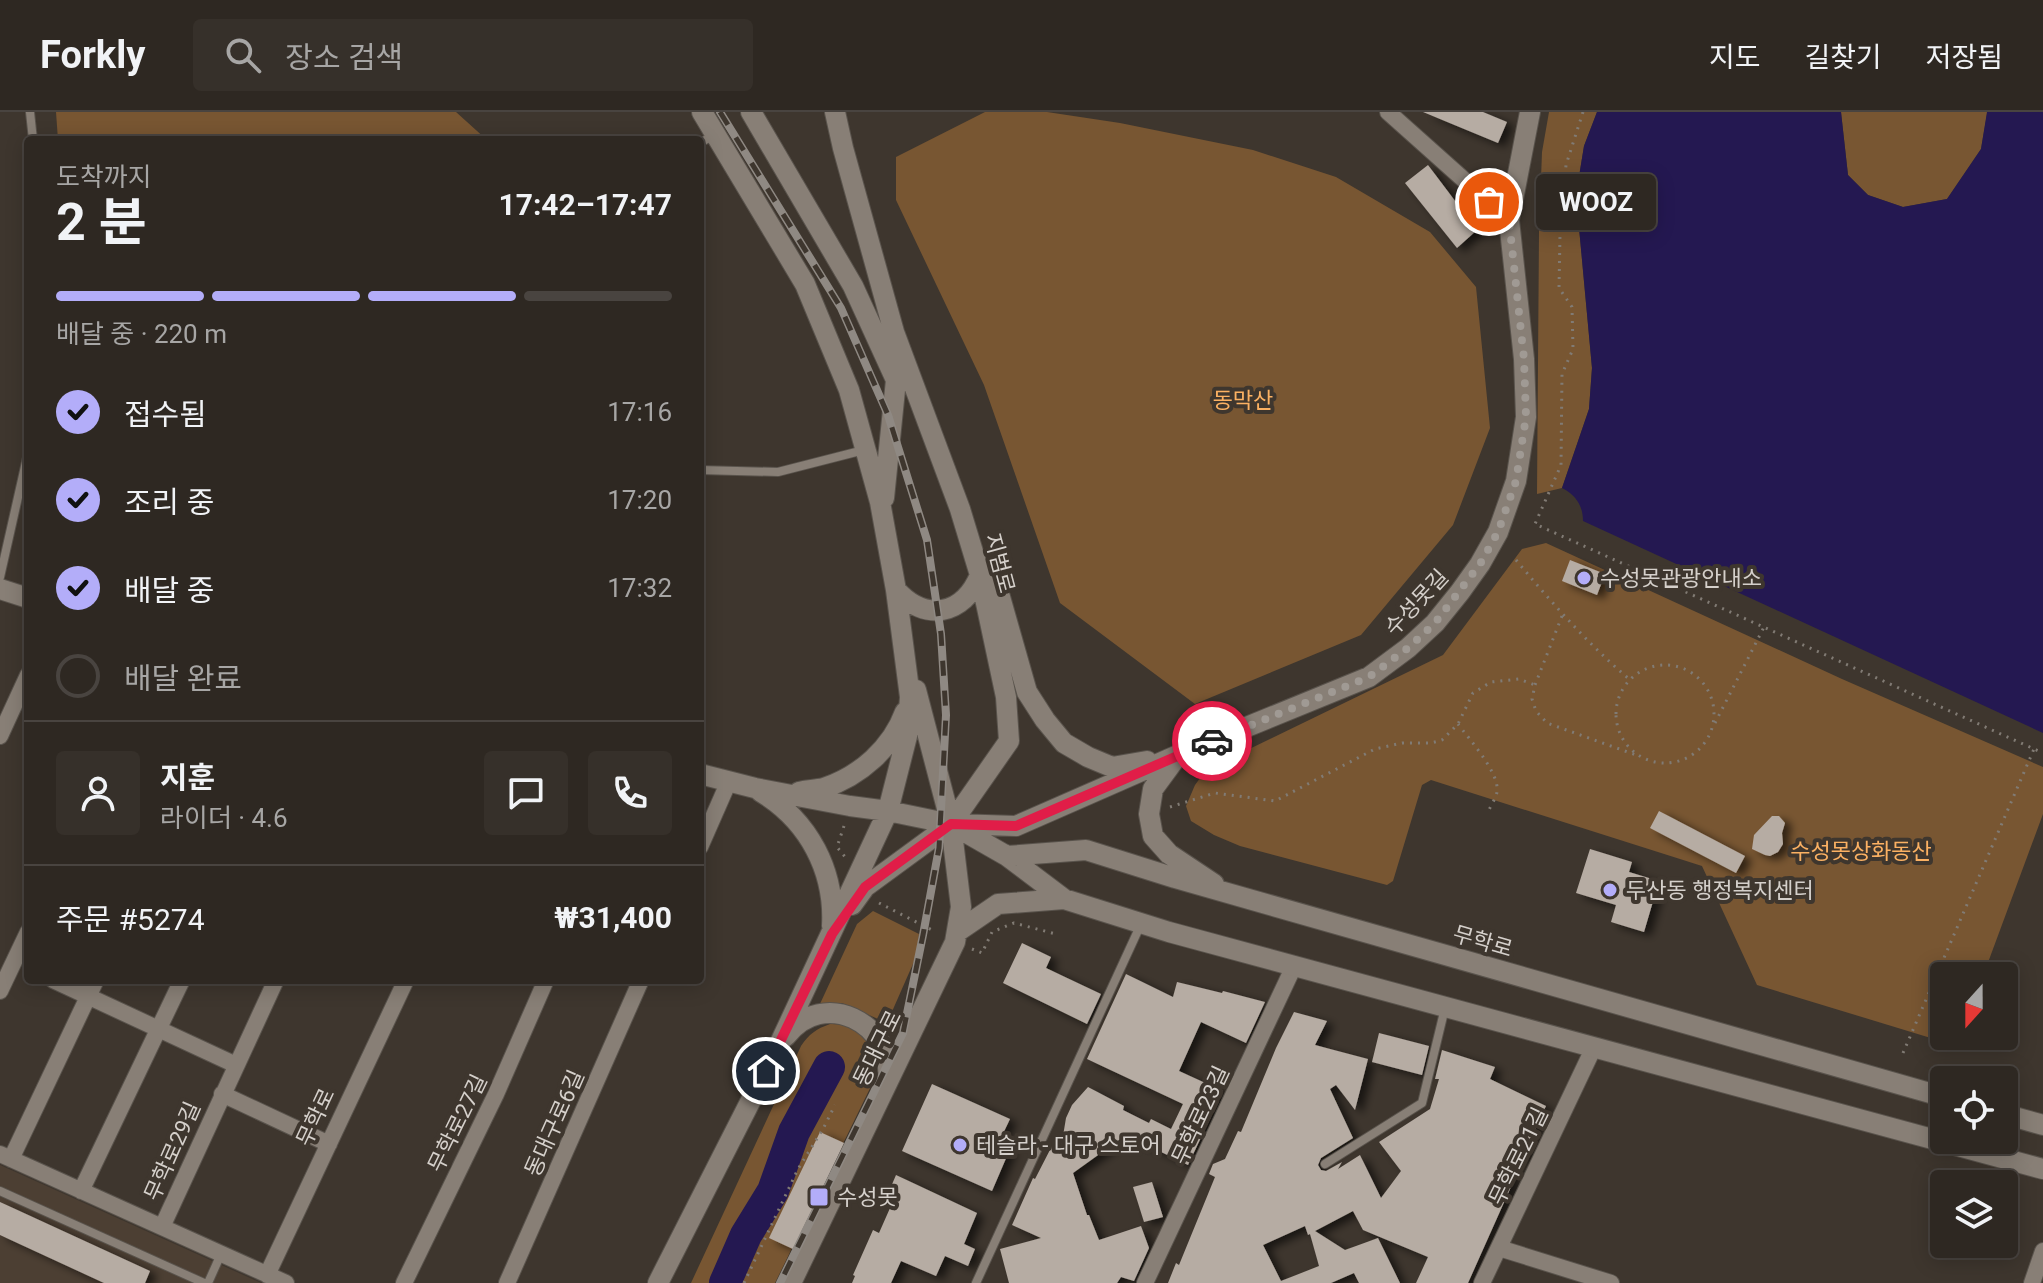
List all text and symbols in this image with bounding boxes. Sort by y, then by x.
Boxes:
search box [193,19,753,91]
text: Forkly [40,33,145,77]
icon: search [221,33,265,77]
text: 장소 검색 [285,40,403,75]
text: 지도 [1709,41,1760,74]
text: 길찾기 [1804,41,1882,74]
text: 저장됨 [1926,41,2003,74]
text: 도착까지 [56,162,152,192]
pin [1455,168,1523,236]
callout: WOOZ [1537,174,1657,230]
icon: bag [1467,180,1511,224]
text: 17:42–17:47 [498,187,672,222]
text: WOOZ [1559,187,1633,217]
text: 2 분 [56,192,147,253]
text: 배달 중 · 220 m [56,319,227,349]
park label: 동막산 [1213,388,1273,413]
icon: check [56,390,100,434]
text: 접수됨 [124,397,207,432]
text: 17:16 [607,397,672,427]
icon: check [56,478,100,522]
text: 조리 중 [124,485,214,520]
text: 17:20 [607,485,672,515]
street label: 지범로 [980,531,1019,596]
street label: 수성못길 [1380,564,1453,640]
icon: check [56,566,100,610]
place label: 수성못관광안내소 [1600,566,1762,591]
marker: 수성못관광안내소 [1575,569,1593,587]
text: 배달 중 [124,573,214,608]
text: 17:32 [607,573,672,603]
text: 배달 완료 [124,661,242,696]
courier [1172,701,1252,781]
icon: car [1190,719,1234,763]
button: person [56,751,140,835]
button: chat [484,751,568,835]
button: phone [588,751,672,835]
text: 지훈 [160,760,215,795]
text: 라이더 · 4.6 [160,803,288,833]
park label: 수성못상화동산 [1790,839,1932,864]
place label: 두산동 행정복지센터 [1626,878,1814,903]
marker: 두산동 행정복지센터 [1601,881,1619,899]
text: ₩31,400 [554,900,672,935]
text: 주문 #5274 [56,902,205,937]
street label: 무학로 [1450,921,1515,962]
north arrow [1930,962,2018,1050]
map controls [1930,962,2018,1258]
street label: 동대구로 [848,1006,906,1090]
pin [732,1037,800,1105]
icon: home [744,1049,788,1093]
street label: 무학로23길 [1167,1062,1234,1168]
street label: 동대구로6길 [520,1066,589,1180]
button: locate [1930,1066,2018,1154]
street label: 무학로27길 [423,1070,492,1176]
street label: 무학로 [291,1084,340,1150]
street label: 무학로29길 [140,1098,205,1205]
street label: 무학로21길 [1484,1103,1553,1209]
place label: 테슬라 - 대구 스토어 [976,1133,1160,1158]
marker: 테슬라 - 대구 스토어 [951,1136,969,1154]
button: layers [1930,1170,2018,1258]
place label: 수성못 [837,1185,898,1210]
marker: 수성못 [808,1186,830,1208]

